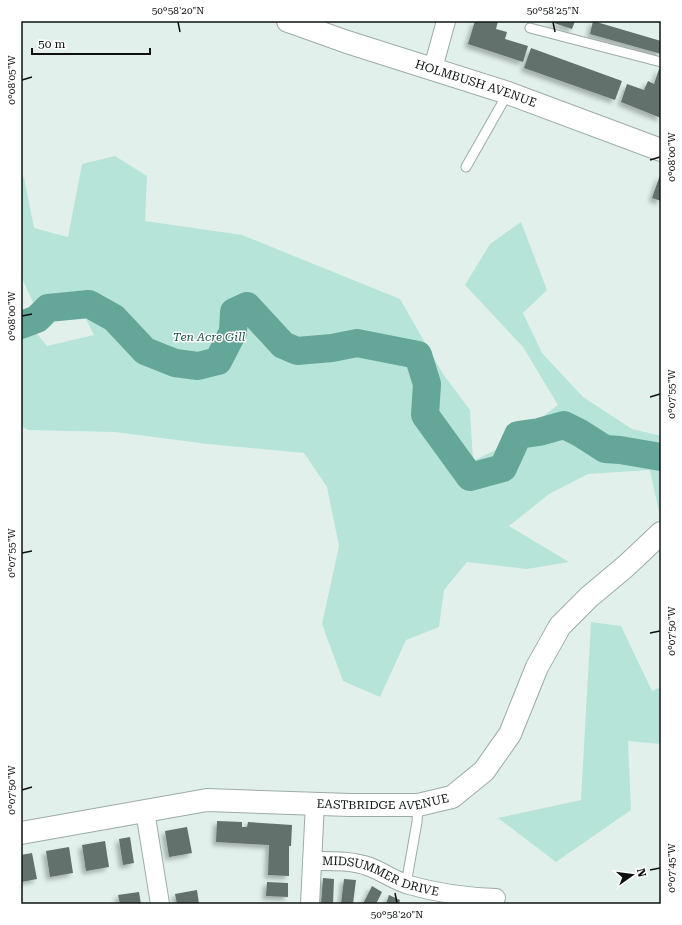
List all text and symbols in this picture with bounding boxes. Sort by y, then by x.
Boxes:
text: 50°58'20"N [152,5,204,16]
text: 50°58'25"N [527,5,579,16]
scale bar [32,30,150,56]
text: 50 m [38,37,65,51]
text: 0°08'05"W [6,54,17,105]
street label: HOLMBUSH AVENUE [413,57,539,110]
text: 0°08'00"W [666,131,677,182]
text: 0°08'00"W [6,290,17,341]
park label: Ten Acre Gill [173,330,246,344]
text: 0°07'55"W [666,368,677,419]
text: 0°07'55"W [6,527,17,578]
text: 0°07'50"W [666,605,677,656]
text: 0°07'50"W [6,764,17,815]
street label: EASTBRIDGE AVENUE [316,791,450,813]
text: 0°07'45"W [666,842,677,893]
street label: MIDSUMMER DRIVE [322,854,440,899]
north arrow [612,855,652,895]
text: N [634,867,649,879]
text: 50°58'20"N [371,909,423,920]

